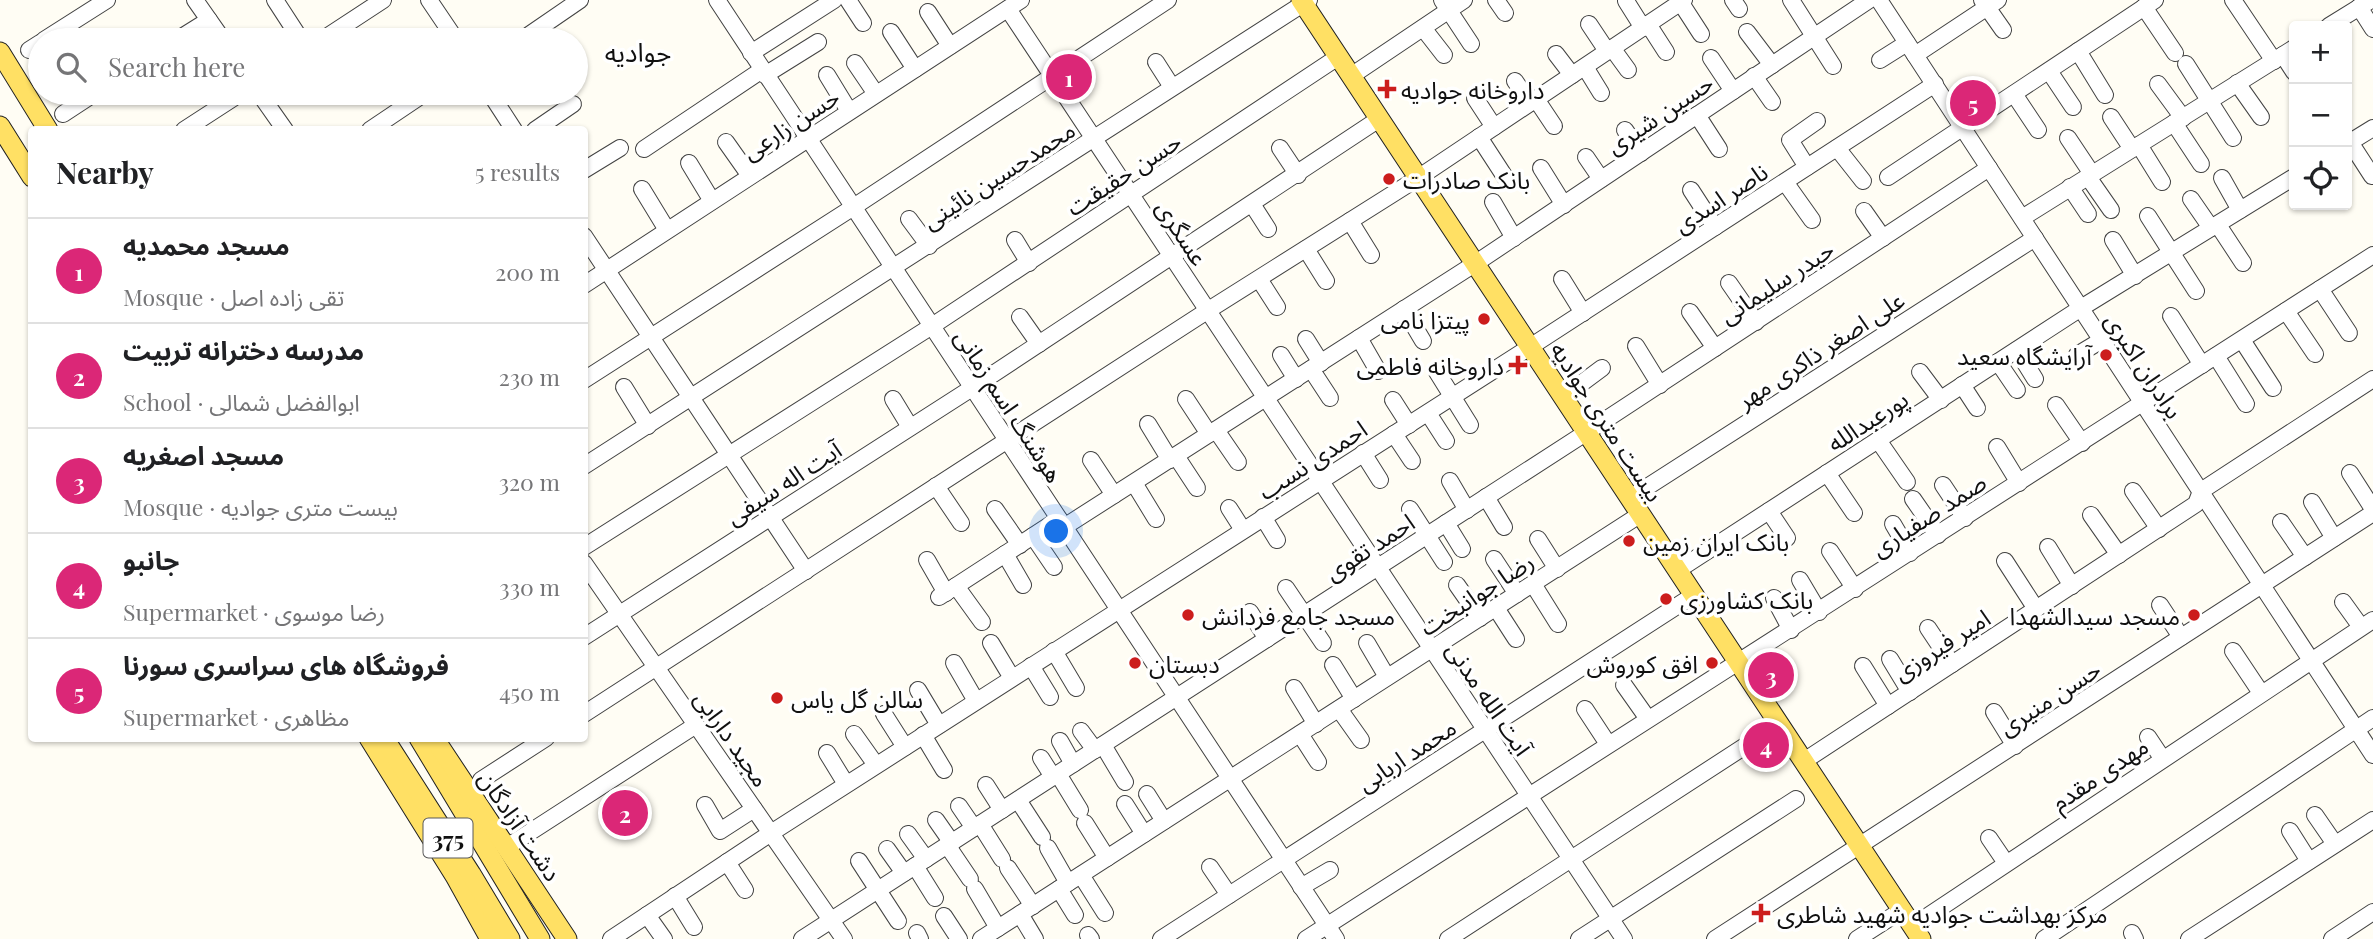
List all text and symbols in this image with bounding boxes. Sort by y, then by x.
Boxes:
map controls [2289,21,2352,210]
button: + [2289,21,2352,84]
search box [28,28,588,105]
district label: جوادیه [605,34,671,69]
icon: search [52,48,90,86]
text: Search here [108,49,245,84]
pin: 1 [1046,51,1092,103]
street label: حسین شیری [1599,65,1719,161]
place label: داروخانه جوادیه [1401,73,1544,105]
pin: 5 [1950,77,1996,129]
street label: حسن زارعی [735,80,845,166]
marker: داروخانه جوادیه [1379,81,1395,97]
button: − [2289,84,2352,147]
street label: محمدحسین نائینی [915,113,1081,235]
street label: حسن حقیقت [1059,124,1187,222]
button: locate [2289,147,2352,210]
text: Nearby [56,152,154,192]
street label: ناصر اسدی [1667,155,1773,239]
text: 5 results [475,156,560,187]
place label: بانک صادرات [1403,163,1530,195]
marker: بانک صادرات [1381,171,1397,187]
street label: عسگری [1150,193,1216,271]
text: مسجد محمدیه [123,227,290,262]
street label: حیدر سلیمانی [1713,232,1839,330]
text: 1 [75,256,83,287]
text: 200 m [495,256,560,287]
text: Mosque · تقی زاده اصل [123,281,344,312]
street label: علی اصغر ذاکری مهر [1729,283,1910,416]
place label: پیتزا نامی [1381,303,1470,336]
street label: برادران اکبری [2099,306,2191,424]
marker: پیتزا نامی [1476,311,1492,327]
street label: هوشنگ اسم زمانی [946,322,1072,490]
text: مدرسه دخترانه تربیت [123,332,364,367]
street label: بیست متری جوادیه [1544,335,1672,507]
place label: آرایشگاه سعید [1957,339,2093,371]
marker: آرایشگاه سعید [2098,347,2114,363]
place label: داروخانه فاطمی [1357,349,1504,381]
marker: داروخانه فاطمی [1510,357,1526,373]
text: 2 [73,361,85,392]
text: 230 m [499,361,560,392]
street label: پورعبدالله [1820,382,1914,459]
text: School · ابوالفضل شمالی [123,386,360,417]
street label: احمدی نسب [1251,412,1373,506]
street label: آیت اله سیفی [719,432,848,531]
text: مسجد اصغریه [123,437,284,472]
street label: صمد صفیاری [1864,465,1992,563]
text: 3 [73,466,85,497]
text: 320 m [499,466,560,497]
text: Mosque · بیست متری جوادیه [123,491,398,522]
street label: احمد تقوی [1318,505,1420,587]
your location [1039,514,1073,548]
place label: بانک ایران زمین [1643,525,1789,557]
marker: بانک ایران زمین [1621,533,1637,549]
text: جانبو [123,542,179,577]
street label: رضا جوانبخت [1413,544,1539,642]
text: 4 [73,571,85,602]
text: 330 m [499,571,560,602]
place label: بانک کشاورزی [1680,583,1813,615]
marker: بانک کشاورزی [1658,591,1674,607]
text: Supermarket · رضا موسوی [123,596,385,627]
place label: مسجد جامع فردانش [1202,599,1395,634]
place label: مسجد سیدالشهدا [2009,599,2180,631]
street label: امیر فیروزی [1886,601,1996,687]
marker: مسجد جامع فردانش [1180,607,1196,623]
marker: مسجد سیدالشهدا [2186,607,2202,623]
street label: آیت‌ الله مدنی [1440,635,1541,762]
text: فروشگاه های سراسری سورنا [123,647,449,682]
place label: دبستان [1149,647,1220,679]
place label: افق کوروش [1586,647,1698,680]
pin: 3 [1748,649,1794,701]
street label: حسن منیری [1992,652,2106,742]
marker: دبستان [1127,655,1143,671]
marker: افق کوروش [1704,655,1720,671]
text: 5 [74,676,84,707]
text: 450 m [499,676,560,707]
place label: سالن گل یاس [791,682,923,714]
street label: مجید دارابی [688,683,778,793]
marker: سالن گل یاس [769,690,785,706]
text: Supermarket · مظاهری [123,701,349,732]
street label: محمد اربابی [1350,710,1462,798]
pin: 4 [1743,719,1789,771]
street label: مهدی مقدم [2044,729,2156,821]
street label: دشت آزادگان [472,763,570,887]
pin: 2 [602,787,648,839]
road number: 375 [424,818,472,858]
place label: مرکز بهداشت جوادیه شهید شاطری [1777,897,2108,929]
marker: مرکز بهداشت جوادیه شهید شاطری [1751,903,1771,923]

